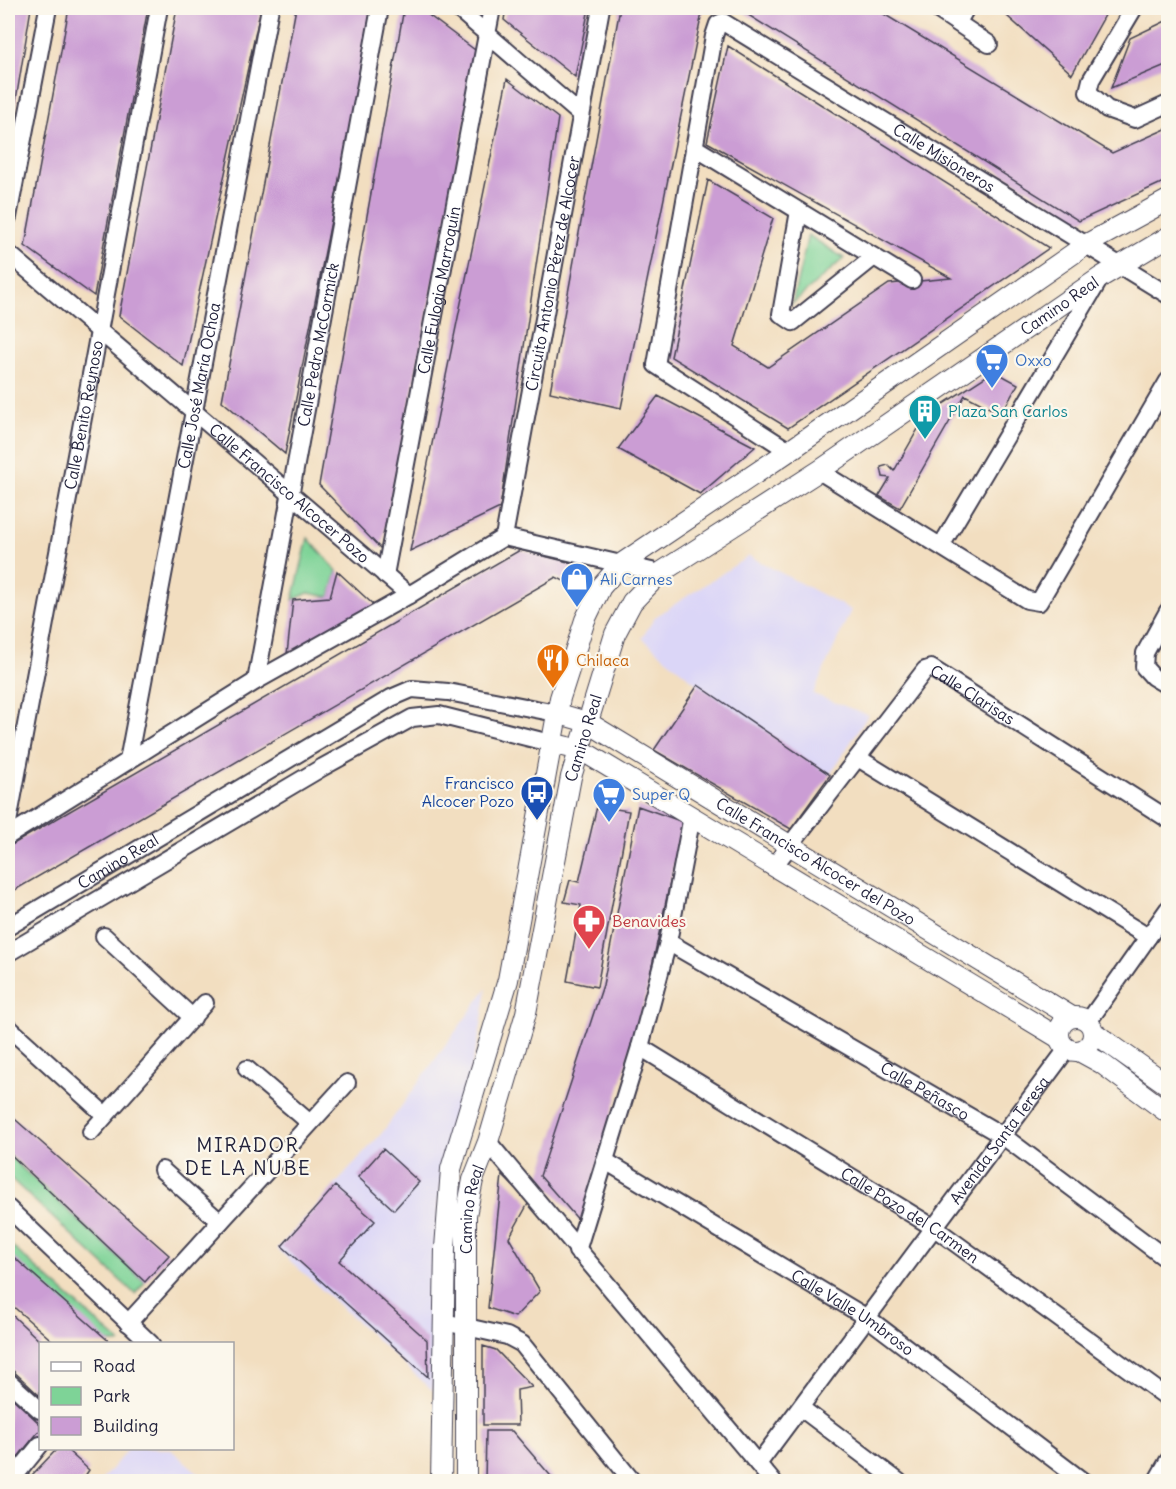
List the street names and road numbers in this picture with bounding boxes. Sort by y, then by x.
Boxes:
street label: Calle Misioneros [889,119,999,197]
street label: Circuito Antonio Pérez de Alcocer [521,154,584,393]
street label: Calle Eulogio Marroquín [413,204,464,376]
street label: Calle Pedro McCormick [293,261,343,428]
street label: Camino Real [1016,272,1102,340]
street label: Calle José María Ochoa [173,301,224,471]
street label: Calle Benito Reynoso [60,339,107,491]
street label: Calle Francisco Alcocer Pozo [205,419,374,567]
street label: Calle Clarisas [927,660,1019,729]
street label: Camino Real [560,692,606,784]
street label: Calle Francisco Alcocer del Pozo [712,793,919,929]
street label: Camino Real [74,830,162,893]
street label: Calle Peñasco [877,1057,973,1124]
street label: Avenida Santa Teresa [945,1072,1053,1208]
street label: Camino Real [456,1162,488,1254]
street label: Calle Pozo del Carmen [837,1163,983,1267]
street label: Calle Valle Umbroso [788,1265,918,1360]

